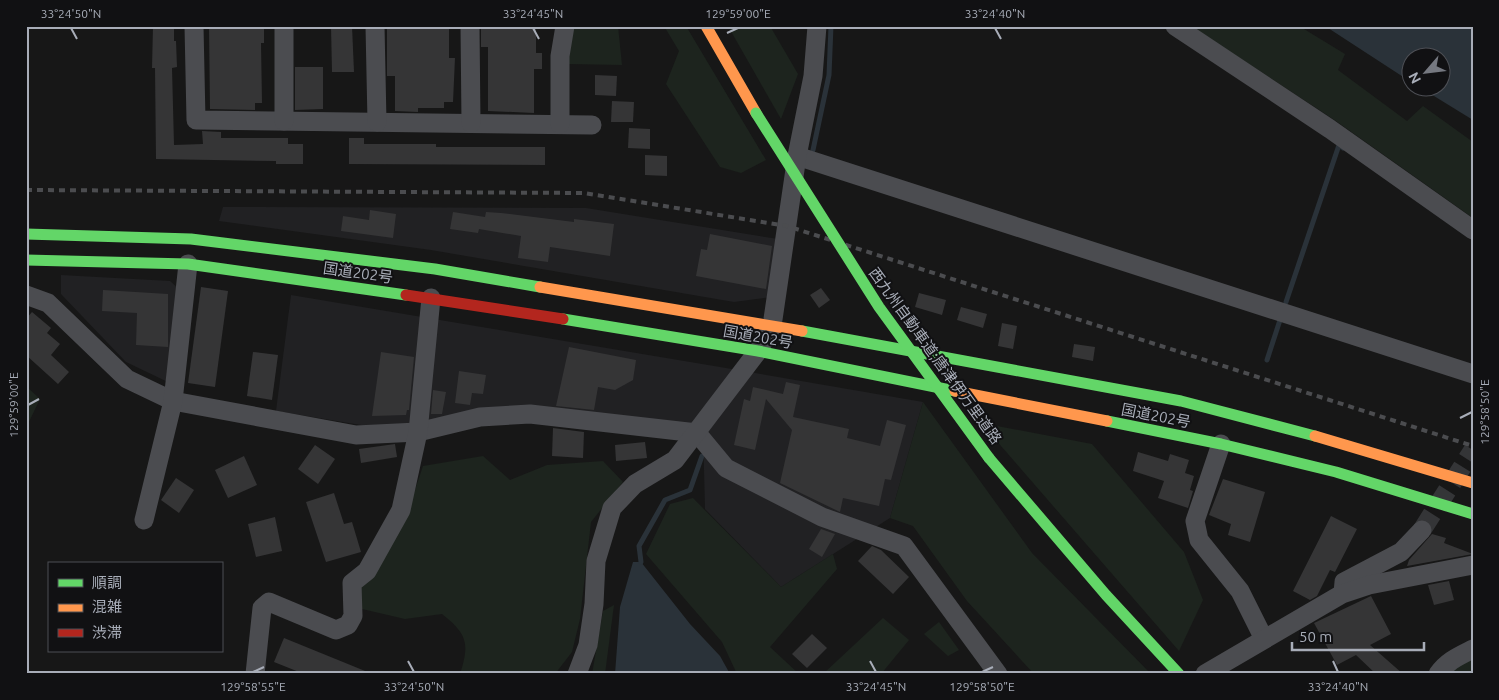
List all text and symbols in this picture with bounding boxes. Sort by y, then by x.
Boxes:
text: 33°24'50"N [41,7,101,20]
text: 33°24'45"N [503,7,563,20]
text: 129°59'00"E [705,7,771,20]
text: 33°24'40"N [965,7,1025,20]
north arrow [1402,48,1452,98]
text: N [1405,70,1424,86]
street label: 国道202号 [322,259,394,286]
street label: 西九州自動車道;唐津伊万里道路 [866,264,1005,447]
street label: 国道202号 [722,322,794,351]
text: 129°59'00"E [7,372,20,438]
text: 129°58'50"E [1478,379,1491,445]
street label: 国道202号 [1120,400,1192,431]
legend [48,562,222,652]
text: 順調 [92,574,122,591]
text: 混雑 [92,598,122,615]
scale bar [1292,620,1424,652]
text: 渋滞 [92,624,122,641]
text: 50 m [1299,628,1332,645]
text: 129°58'55"E [220,680,286,693]
text: 33°24'50"N [384,680,444,693]
text: 33°24'45"N [846,680,906,693]
text: 129°58'50"E [949,680,1015,693]
text: 33°24'40"N [1308,680,1368,693]

